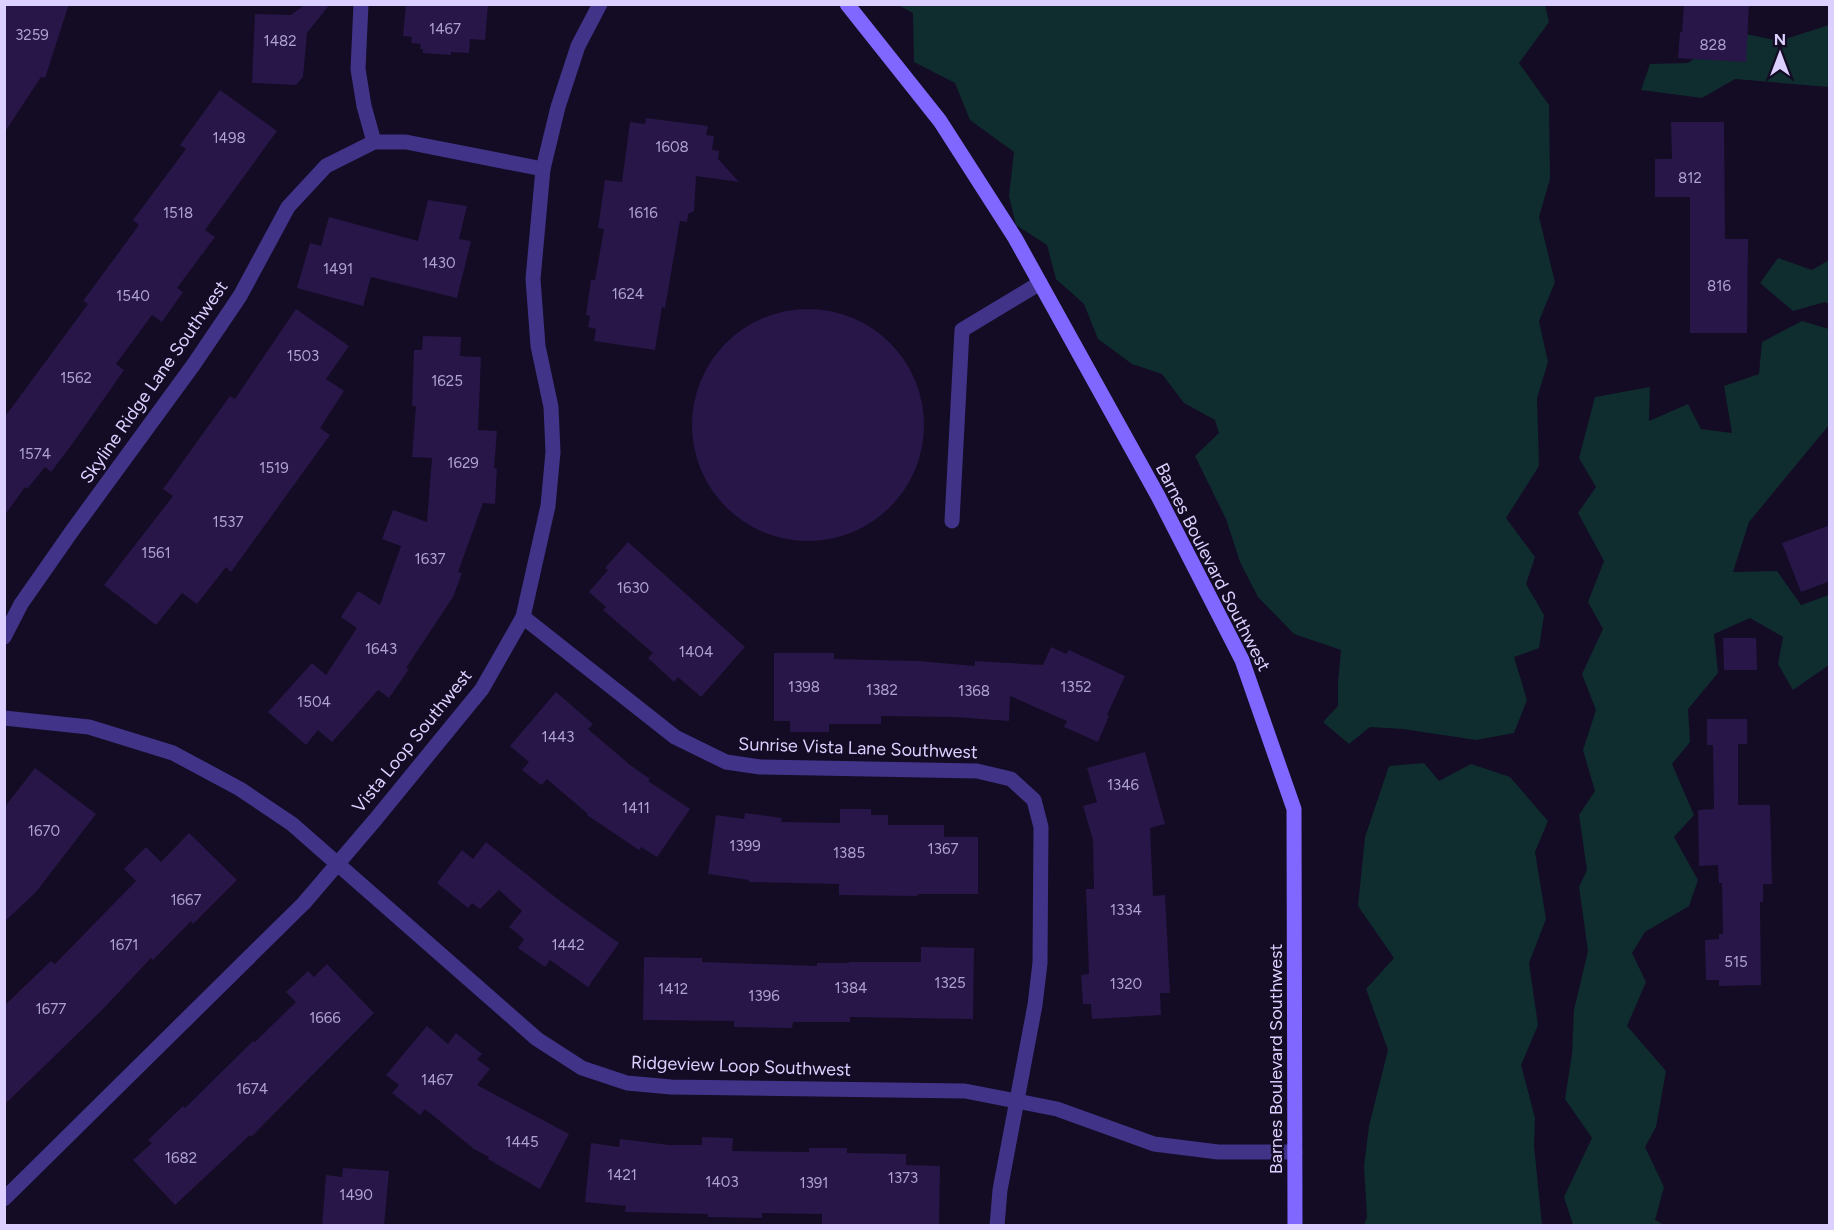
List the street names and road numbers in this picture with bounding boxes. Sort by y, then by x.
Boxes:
street label: Skyline Ridge Lane Southwest [75,276,233,488]
street label: Barnes Boulevard Southwest [1151,459,1275,675]
street label: Vista Loop Southwest [347,665,477,817]
street label: Sunrise Vista Lane Southwest [738,733,978,763]
street label: Barnes Boulevard Southwest [1265,944,1287,1174]
street label: Ridgeview Loop Southwest [631,1051,852,1081]

